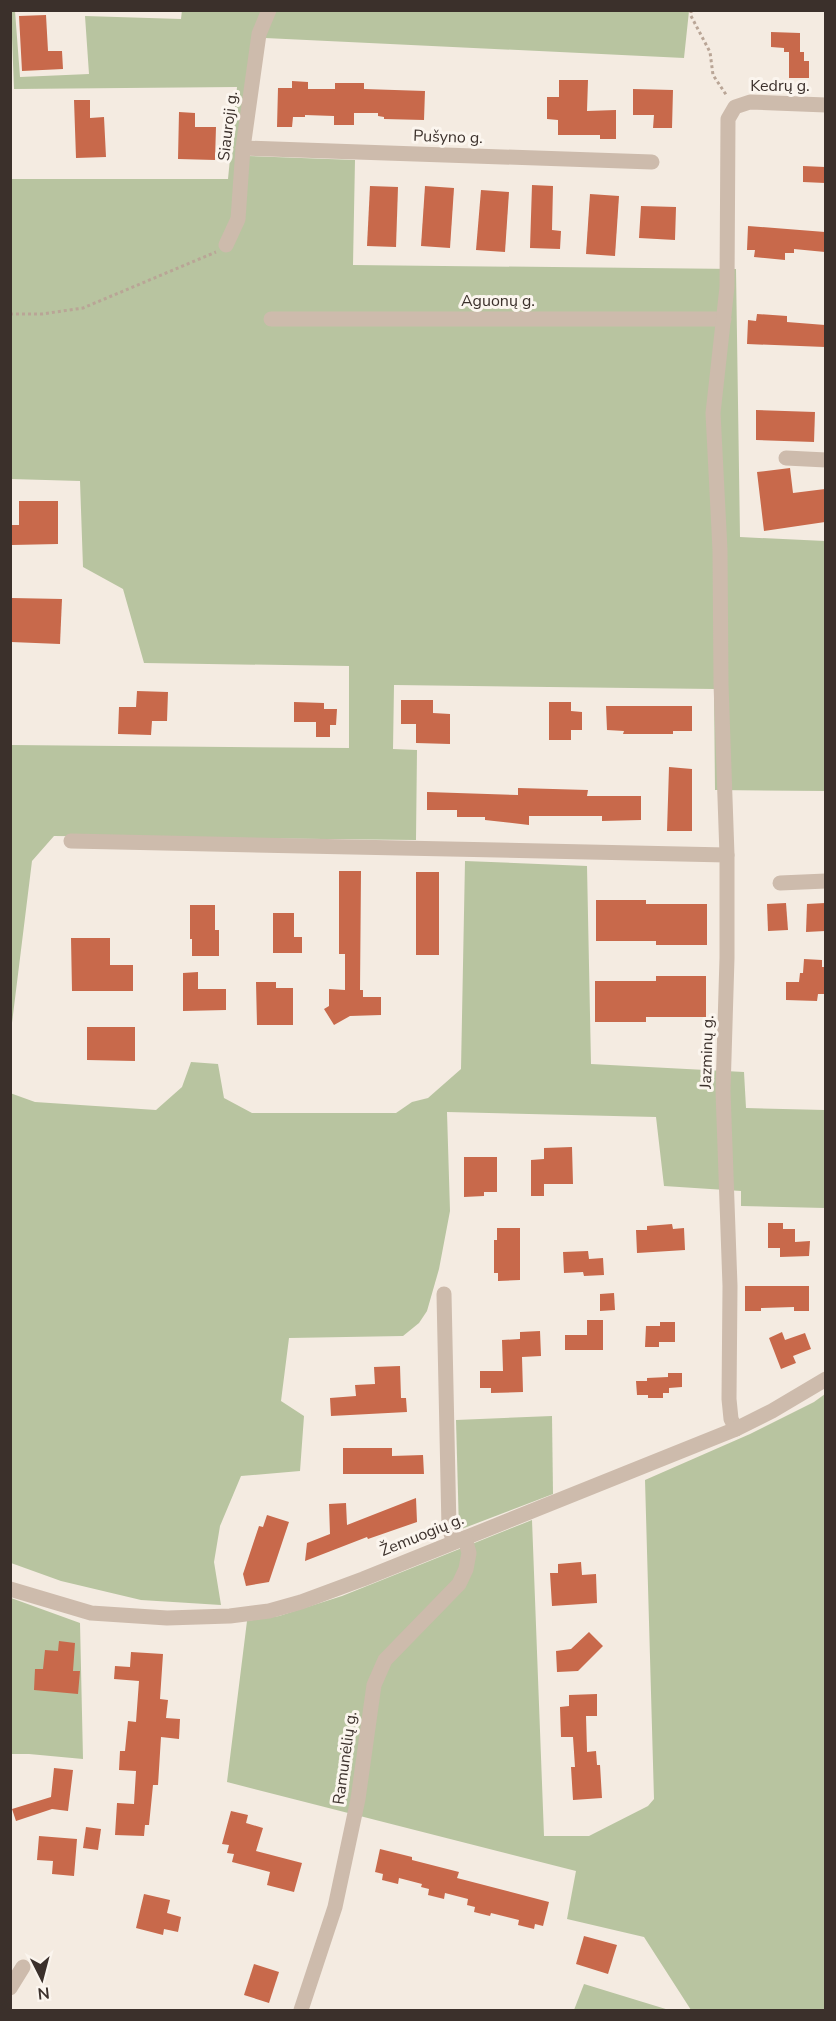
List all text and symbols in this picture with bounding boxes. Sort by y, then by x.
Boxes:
street label: Kedrų g. [750,75,810,97]
street label: Siauroji g. [213,90,243,162]
street label: Pušyno g. [413,125,483,149]
street label: Aguonų g. [461,290,535,312]
street label: Jazminų g. [695,1015,719,1090]
street label: Žemuogių g. [377,1508,467,1562]
street label: Ramunėlių g. [328,1710,362,1806]
north arrow [12,1949,72,2009]
text: N [36,1981,51,2004]

